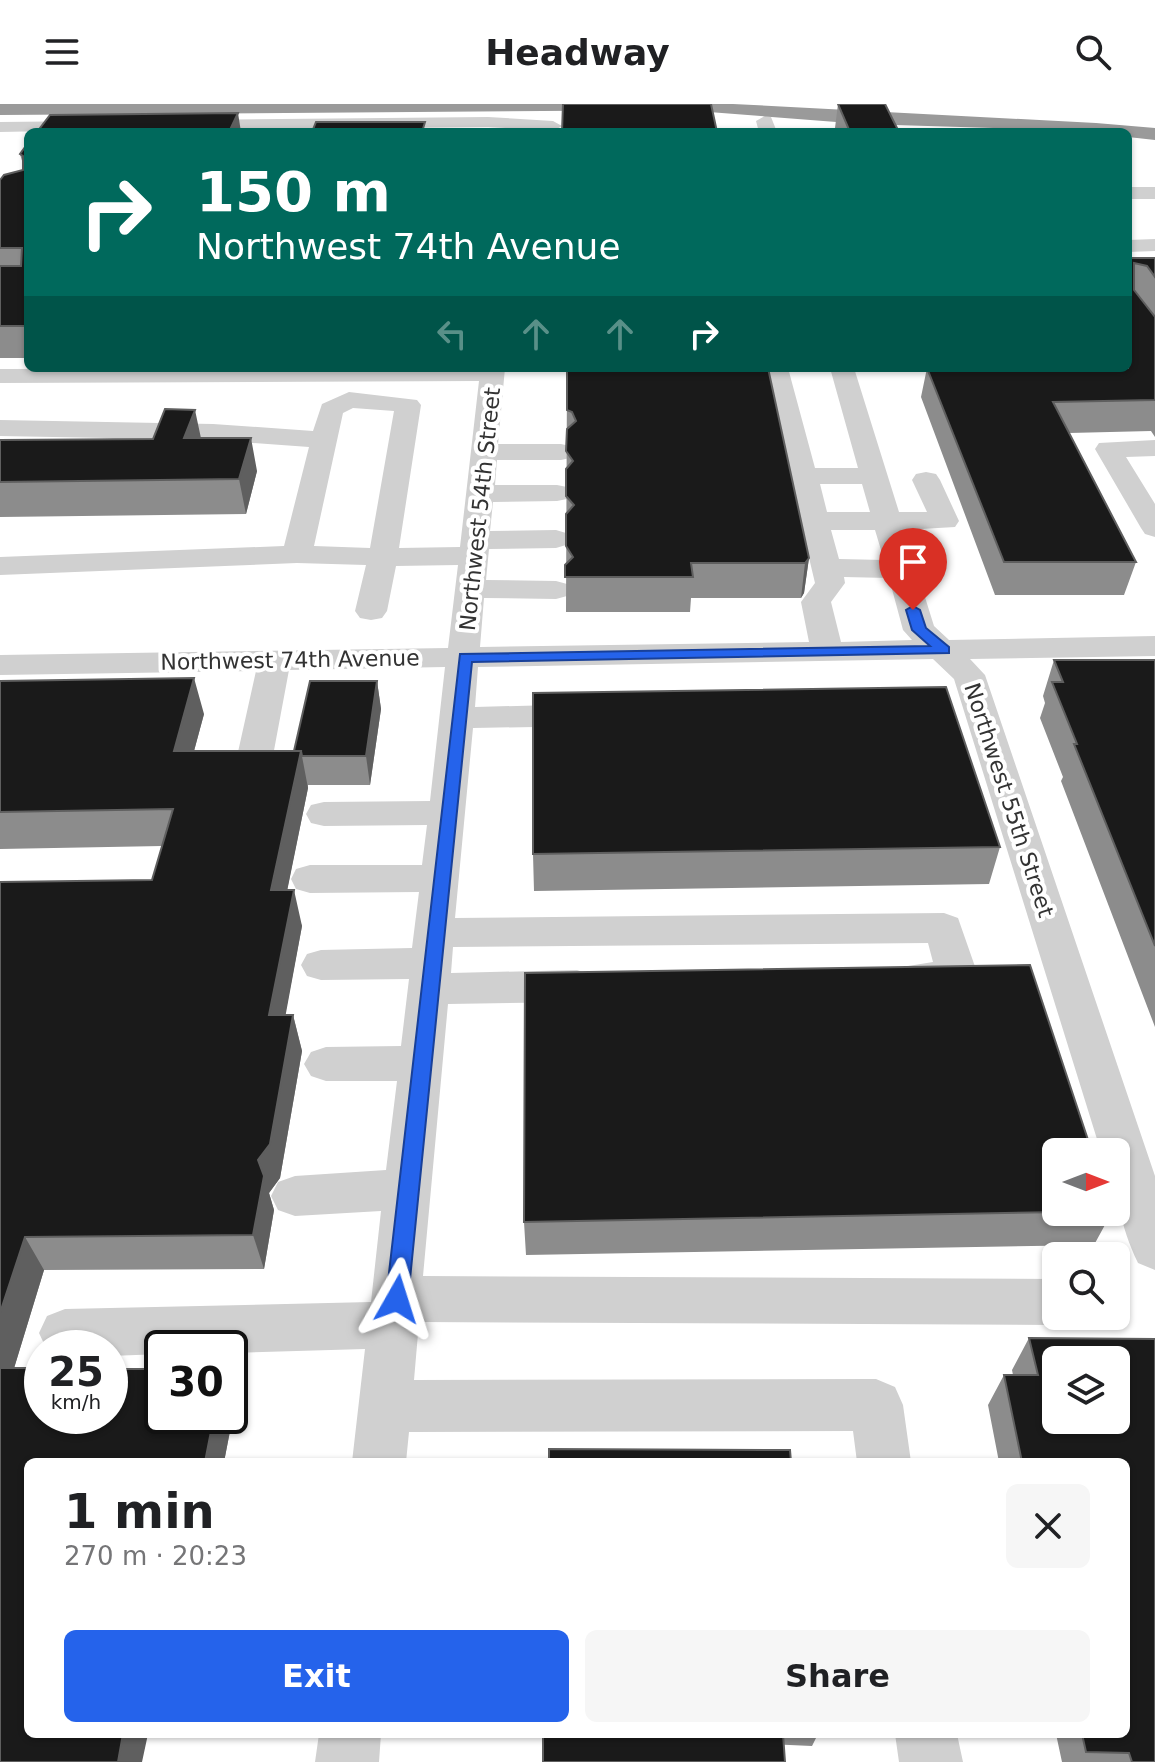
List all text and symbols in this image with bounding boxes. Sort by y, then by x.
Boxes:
icon: menu [40,30,84,74]
icon: search [1071,30,1115,74]
text: Headway [485,32,670,73]
text: 150 m [196,159,391,224]
icon: right [64,160,168,264]
text: Northwest 74th Avenue [196,226,621,267]
icon: left [430,312,474,356]
icon: ahead [514,312,558,356]
icon: ahead [598,312,642,356]
icon: right [682,312,726,356]
street label: Northwest 54th Street [455,386,505,632]
pin [879,528,947,610]
icon: arrive [891,540,935,584]
street label: Northwest 74th Avenue [160,645,420,675]
street label: Northwest 55th Street [959,680,1059,921]
north arrow [1042,1138,1130,1226]
map controls [1042,1138,1130,1434]
button: search [1042,1242,1130,1330]
position arrow [355,1257,439,1341]
speed limit sign: 30 [144,1330,248,1434]
button: layers [1042,1346,1130,1434]
text: 25 [48,1349,104,1395]
text: km/h [51,1390,101,1414]
text: 1 min [64,1483,215,1539]
button: close [1006,1484,1090,1568]
text: 270 m · 20:23 [64,1541,247,1571]
button: Exit [64,1630,569,1722]
button: Share [585,1630,1090,1722]

